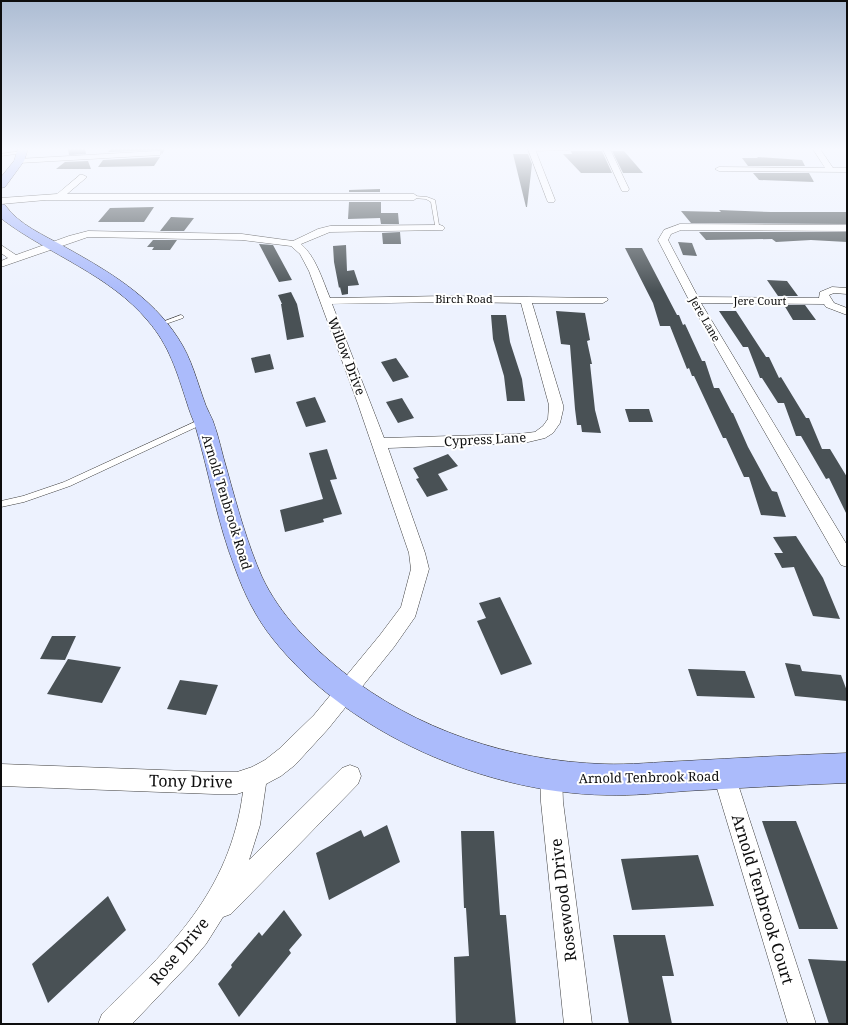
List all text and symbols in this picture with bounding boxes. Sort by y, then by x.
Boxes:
street label: Birch Road [435,291,493,306]
street label: Jere Lane [686,293,724,344]
street label: Jere Court [733,293,787,308]
street label: Willow Drive [324,314,370,398]
street label: Cypress Lane [443,428,527,450]
street label: Arnold Tenbrook Road [198,432,256,572]
street label: Arnold Tenbrook Road [579,767,719,787]
street label: Tony Drive [149,769,233,793]
street label: Arnold Tenbrook Court [727,811,799,987]
street label: Rosewood Drive [545,837,581,963]
street label: Rose Drive [144,913,214,989]

